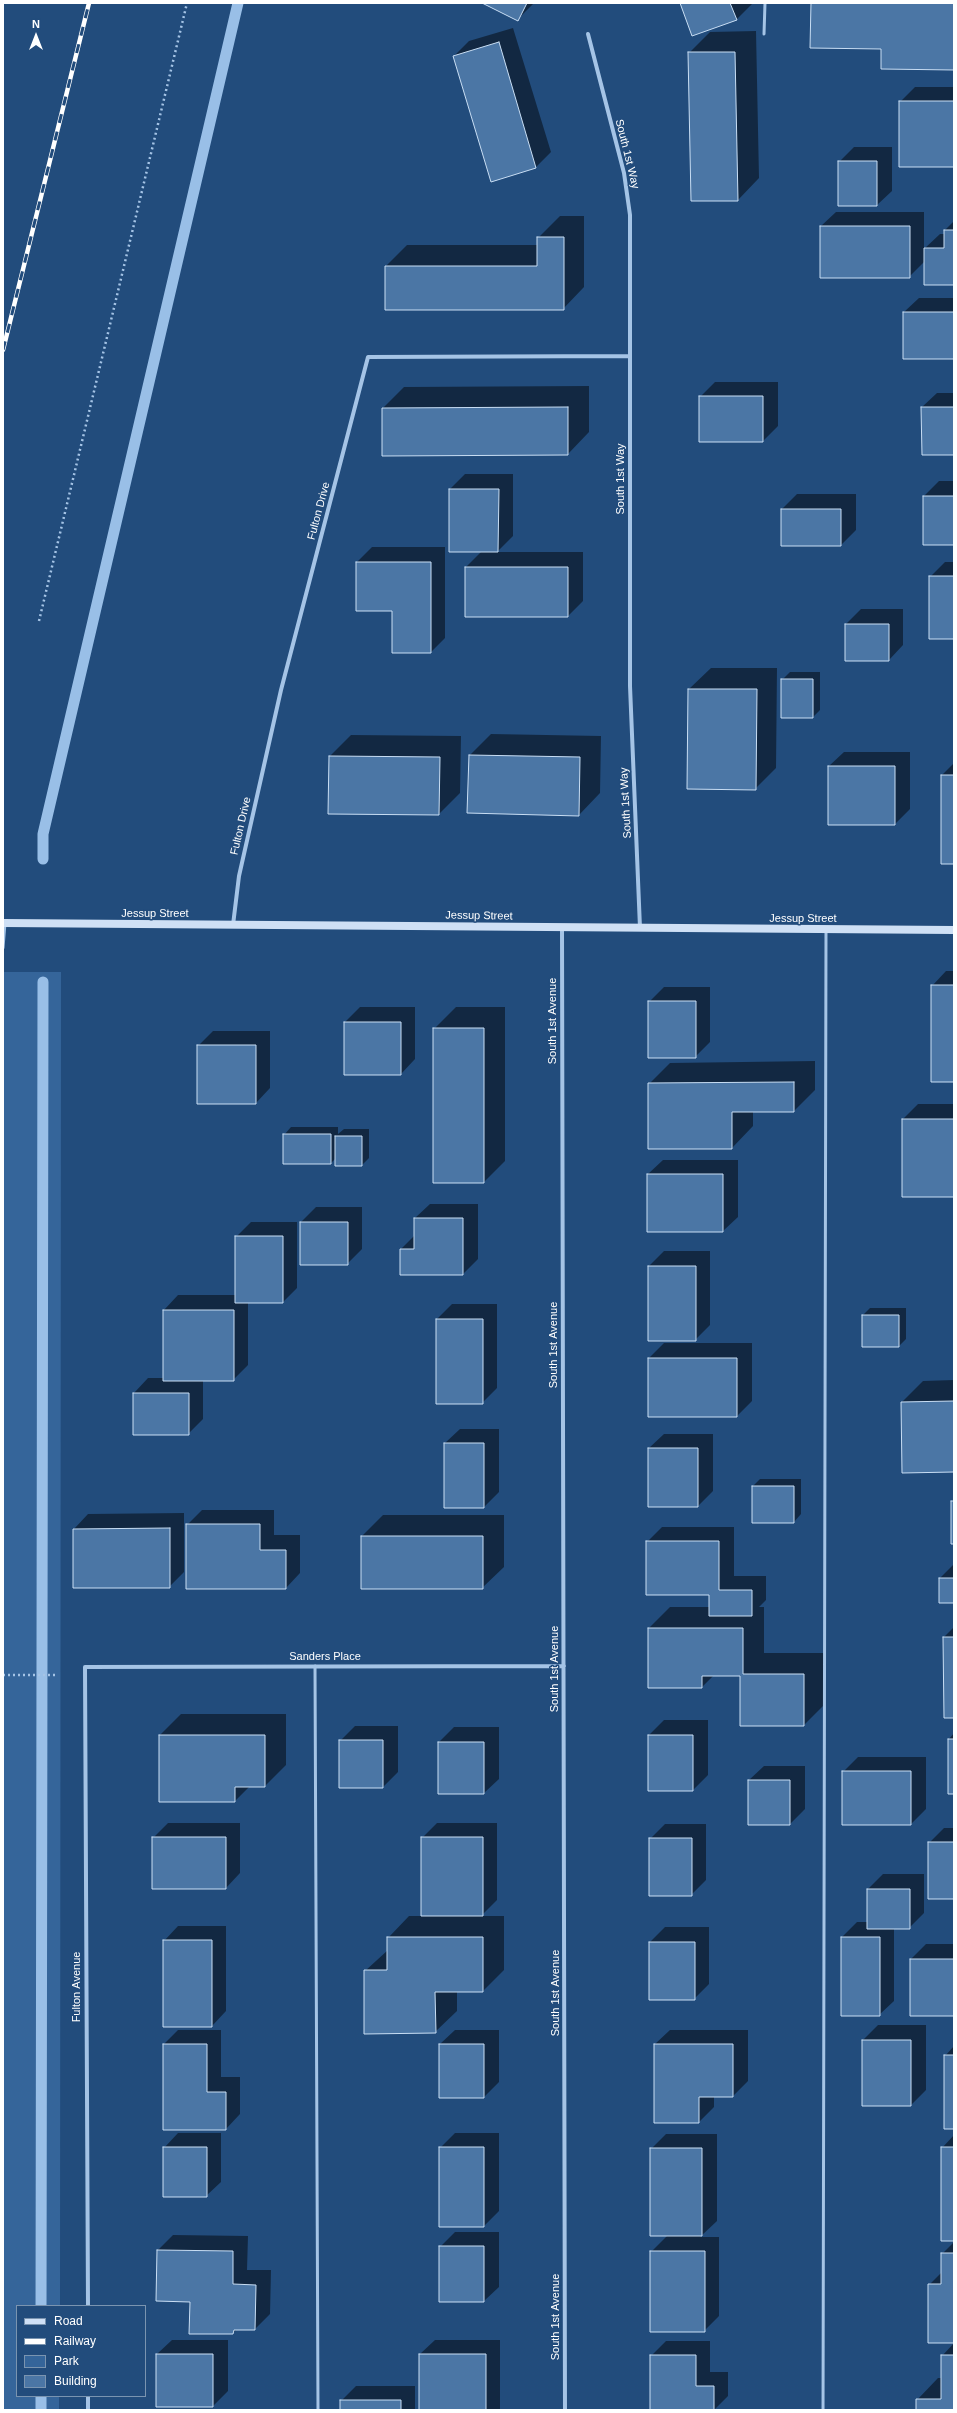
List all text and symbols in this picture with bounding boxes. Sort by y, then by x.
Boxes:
north arrow [16,16,56,56]
text: N [32,18,40,30]
street label: South 1st Way [612,118,642,190]
street label: South 1st Way [614,443,628,515]
street label: Fulton Drive [305,481,333,541]
street label: South 1st Way [618,767,634,839]
street label: Fulton Drive [228,796,254,856]
street label: Jessup Street [121,907,189,921]
street label: Jessup Street [445,909,513,923]
street label: Jessup Street [769,912,837,926]
street label: South 1st Avenue [546,978,560,1064]
street label: South 1st Avenue [547,1302,561,1388]
street label: South 1st Avenue [548,1626,562,1712]
street label: Sanders Place [289,1650,361,1664]
street label: South 1st Avenue [549,1950,563,2036]
street label: Fulton Avenue [70,1952,84,2022]
street label: South 1st Avenue [549,2274,563,2360]
legend [16,2305,146,2397]
text: Road [54,2314,83,2328]
text: Railway [54,2334,96,2348]
text: Park [54,2354,79,2368]
text: Building [54,2374,97,2388]

